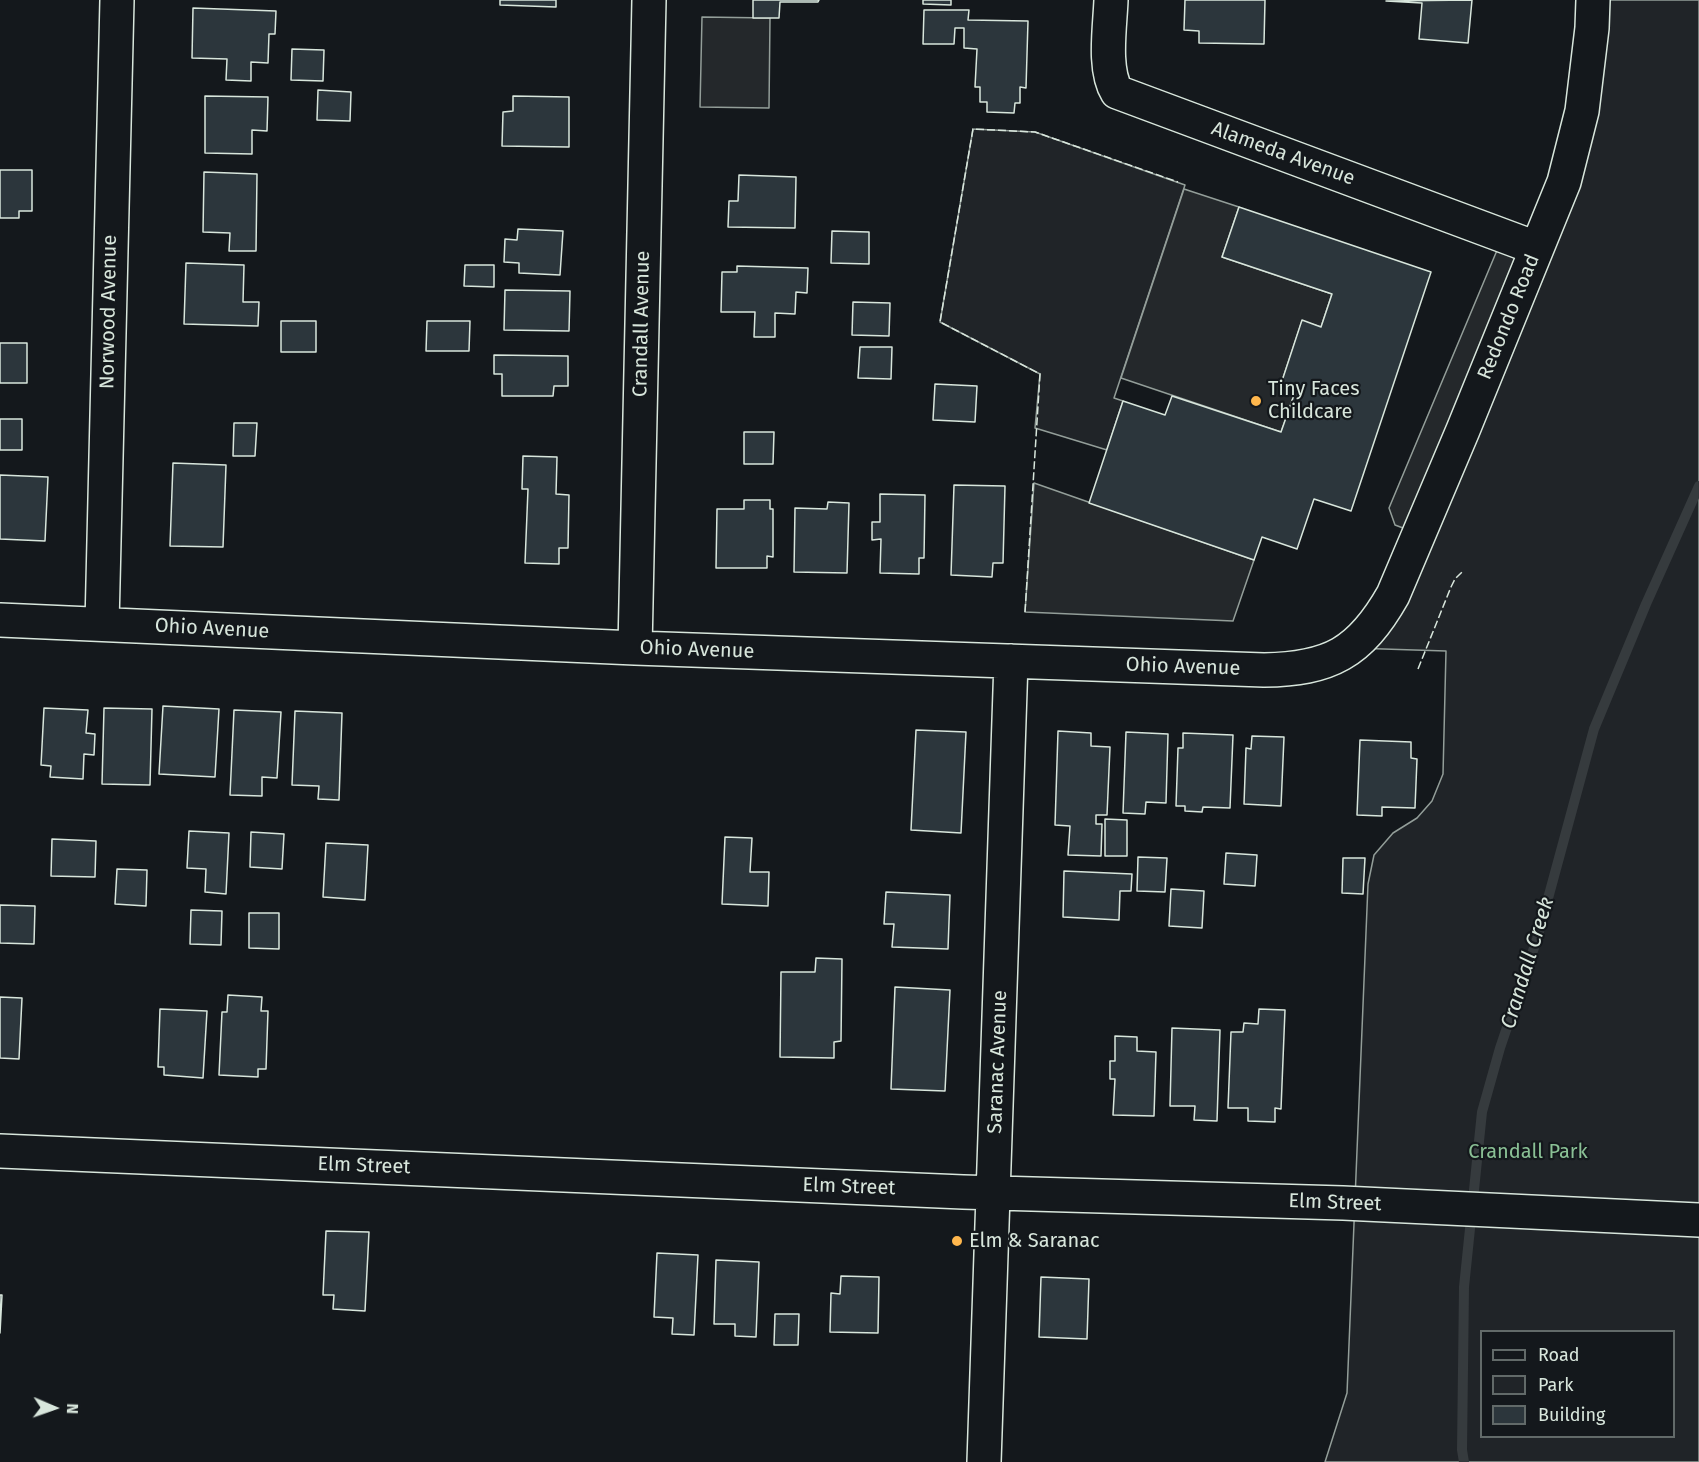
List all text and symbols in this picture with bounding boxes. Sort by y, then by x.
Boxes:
street label: Alameda Avenue [1208,117,1358,191]
street label: Norwood Avenue [96,235,122,389]
street label: Crandall Avenue [629,251,655,397]
street label: Redondo Road [1473,251,1545,383]
place label: Tiny Faces Childcare [1268,377,1360,424]
marker: Tiny Faces Childcare [1249,394,1263,408]
street label: Ohio Avenue [154,614,270,644]
street label: Ohio Avenue [639,636,755,664]
street label: Ohio Avenue [1125,653,1241,681]
water label: Crandall Creek [1496,894,1560,1032]
street label: Saranac Avenue [984,990,1012,1134]
park label: Crandall Park [1468,1140,1588,1164]
street label: Elm Street [317,1152,411,1180]
street label: Elm Street [802,1173,896,1201]
street label: Elm Street [1288,1189,1382,1217]
place label: Elm & Saranac [969,1229,1100,1253]
marker: Elm & Saranac [950,1234,964,1248]
legend [1480,1330,1675,1438]
text: Road [1538,1344,1580,1366]
text: Park [1538,1374,1573,1396]
north arrow [24,1378,84,1438]
text: N [63,1403,82,1414]
text: Building [1538,1404,1605,1426]

